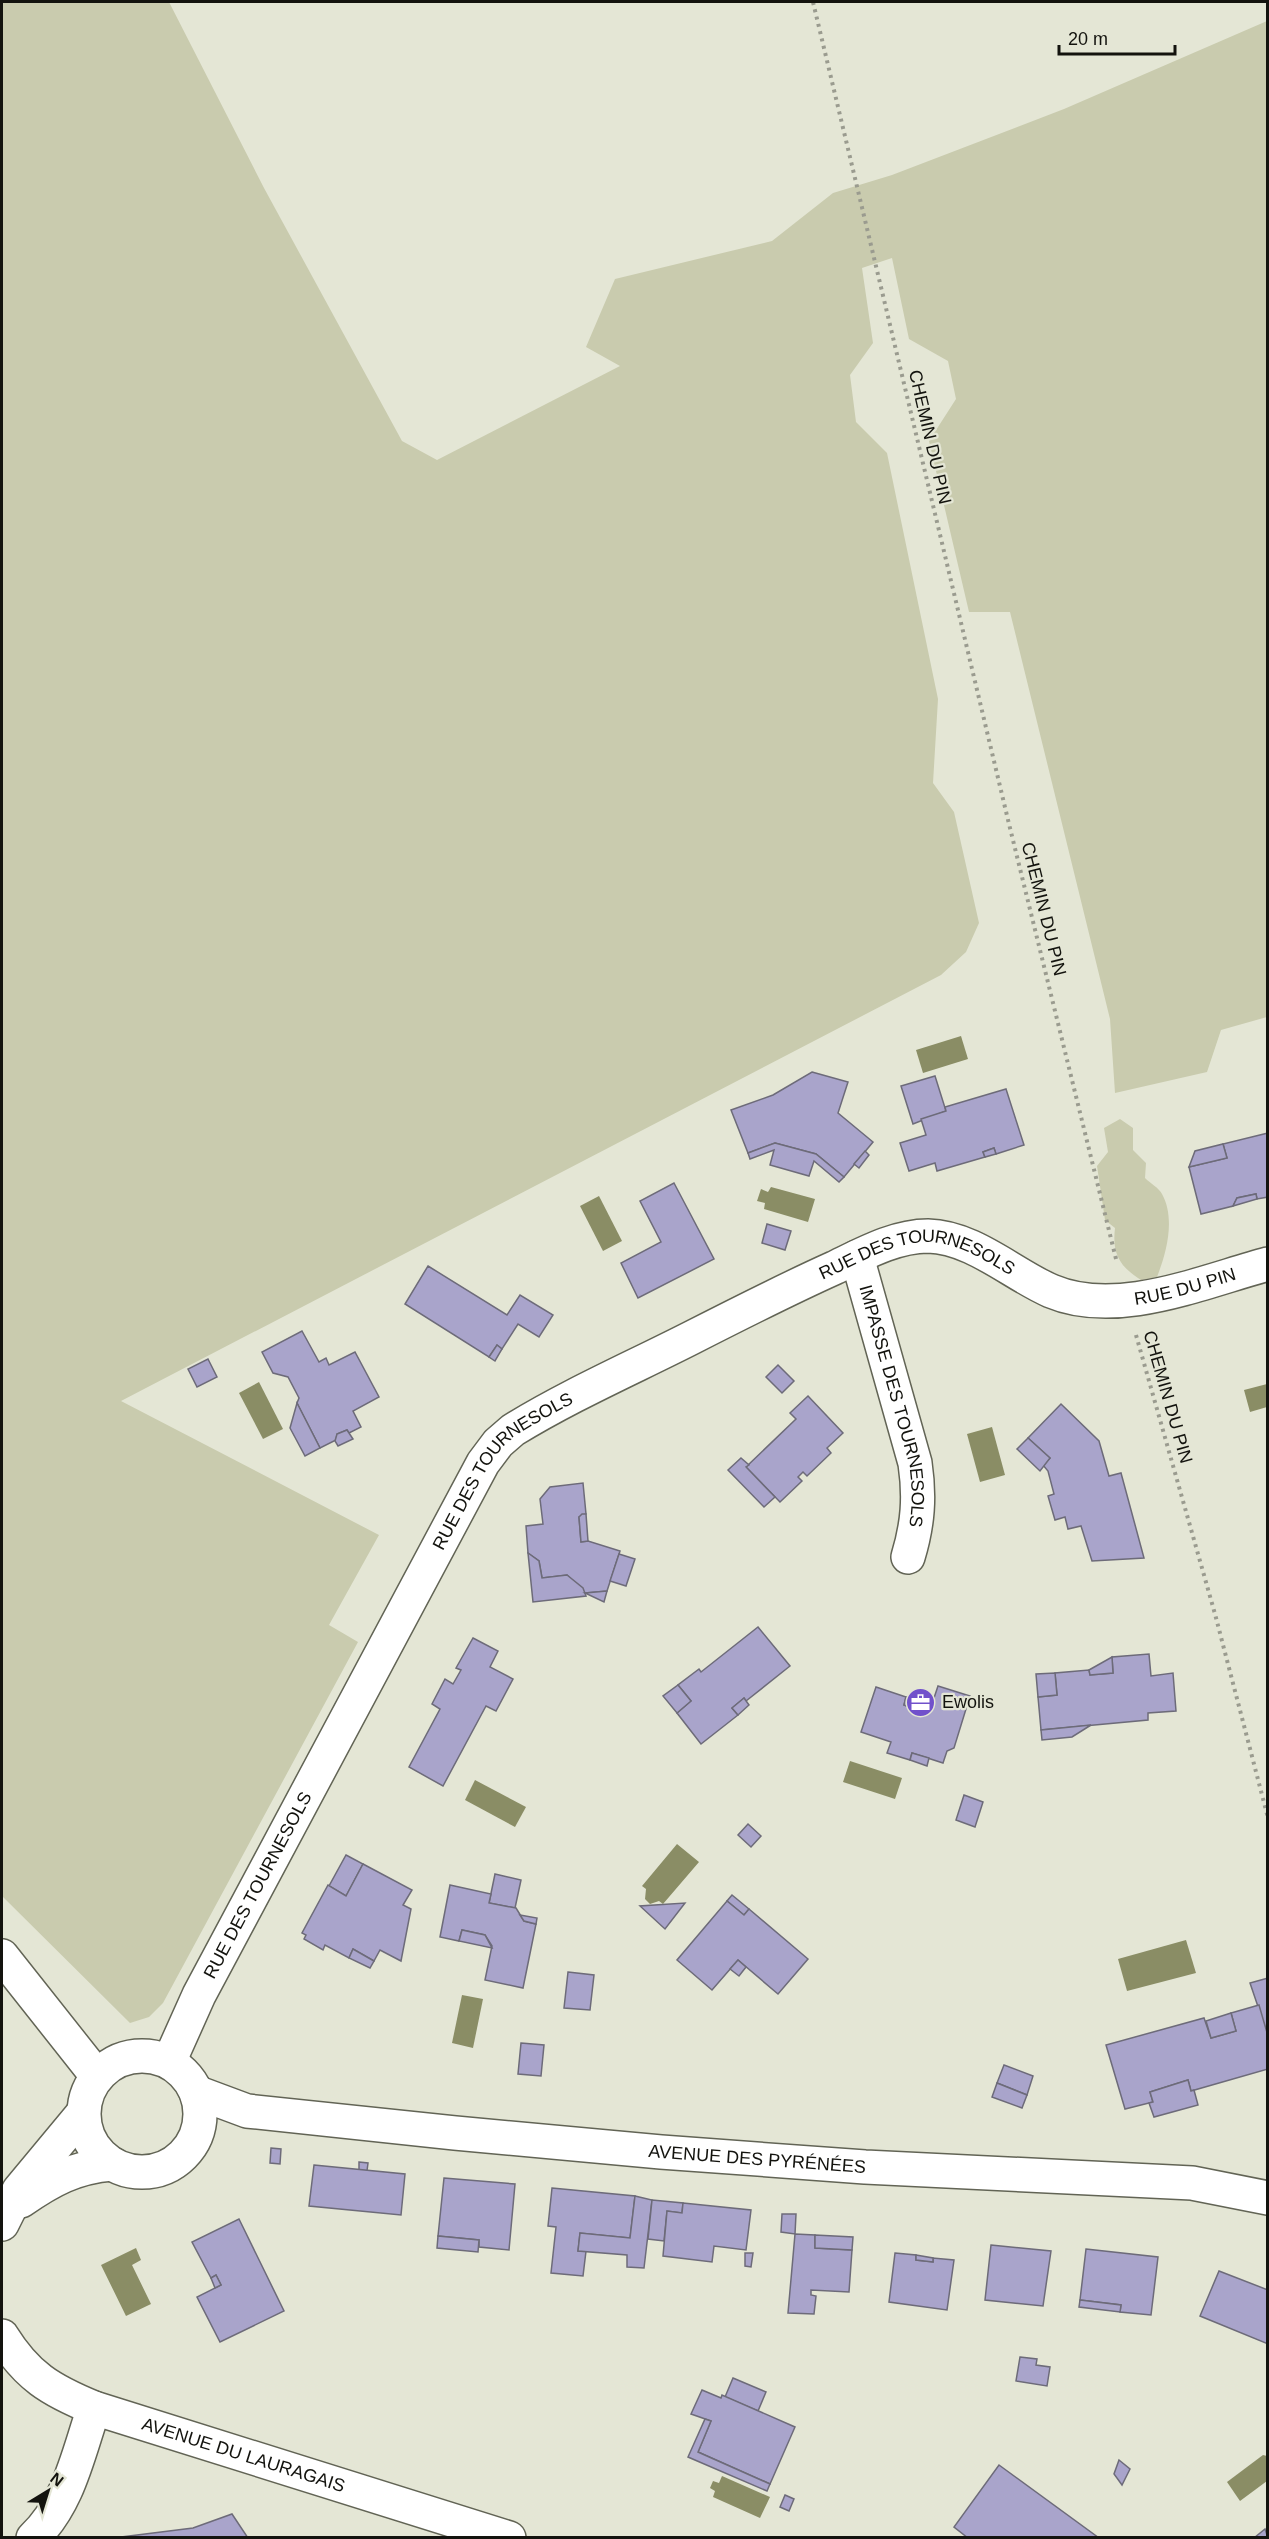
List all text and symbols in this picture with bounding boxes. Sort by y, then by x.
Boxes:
scale bar [1059,18,1174,56]
text: 20 m [1068,29,1108,49]
street label: CHEMIN DU PIN [905,368,955,506]
street label: CHEMIN DU PIN [1018,840,1070,978]
text: RUE DES TOURNESOLS [816,1226,1019,1283]
street label: RUE DES TOURNESOLS [811,1264,1021,1290]
street label: RUE DU PIN [1133,1264,1238,1309]
street label: IMPASSE DES TOURNESOLS [855,1283,928,1529]
street label: CHEMIN DU PIN [1140,1328,1196,1466]
street label: RUE DES TOURNESOLS [429,1388,576,1553]
office icon: Ewolis [905,1686,937,1718]
place label: Ewolis [942,1692,994,1712]
street label: RUE DES TOURNESOLS [200,1788,316,1982]
street label: AVENUE DES PYRÉNÉES [648,2141,867,2177]
street label: AVENUE DU LAURAGAIS [139,2414,348,2496]
north arrow [18,2461,78,2521]
text: N [47,2469,67,2490]

